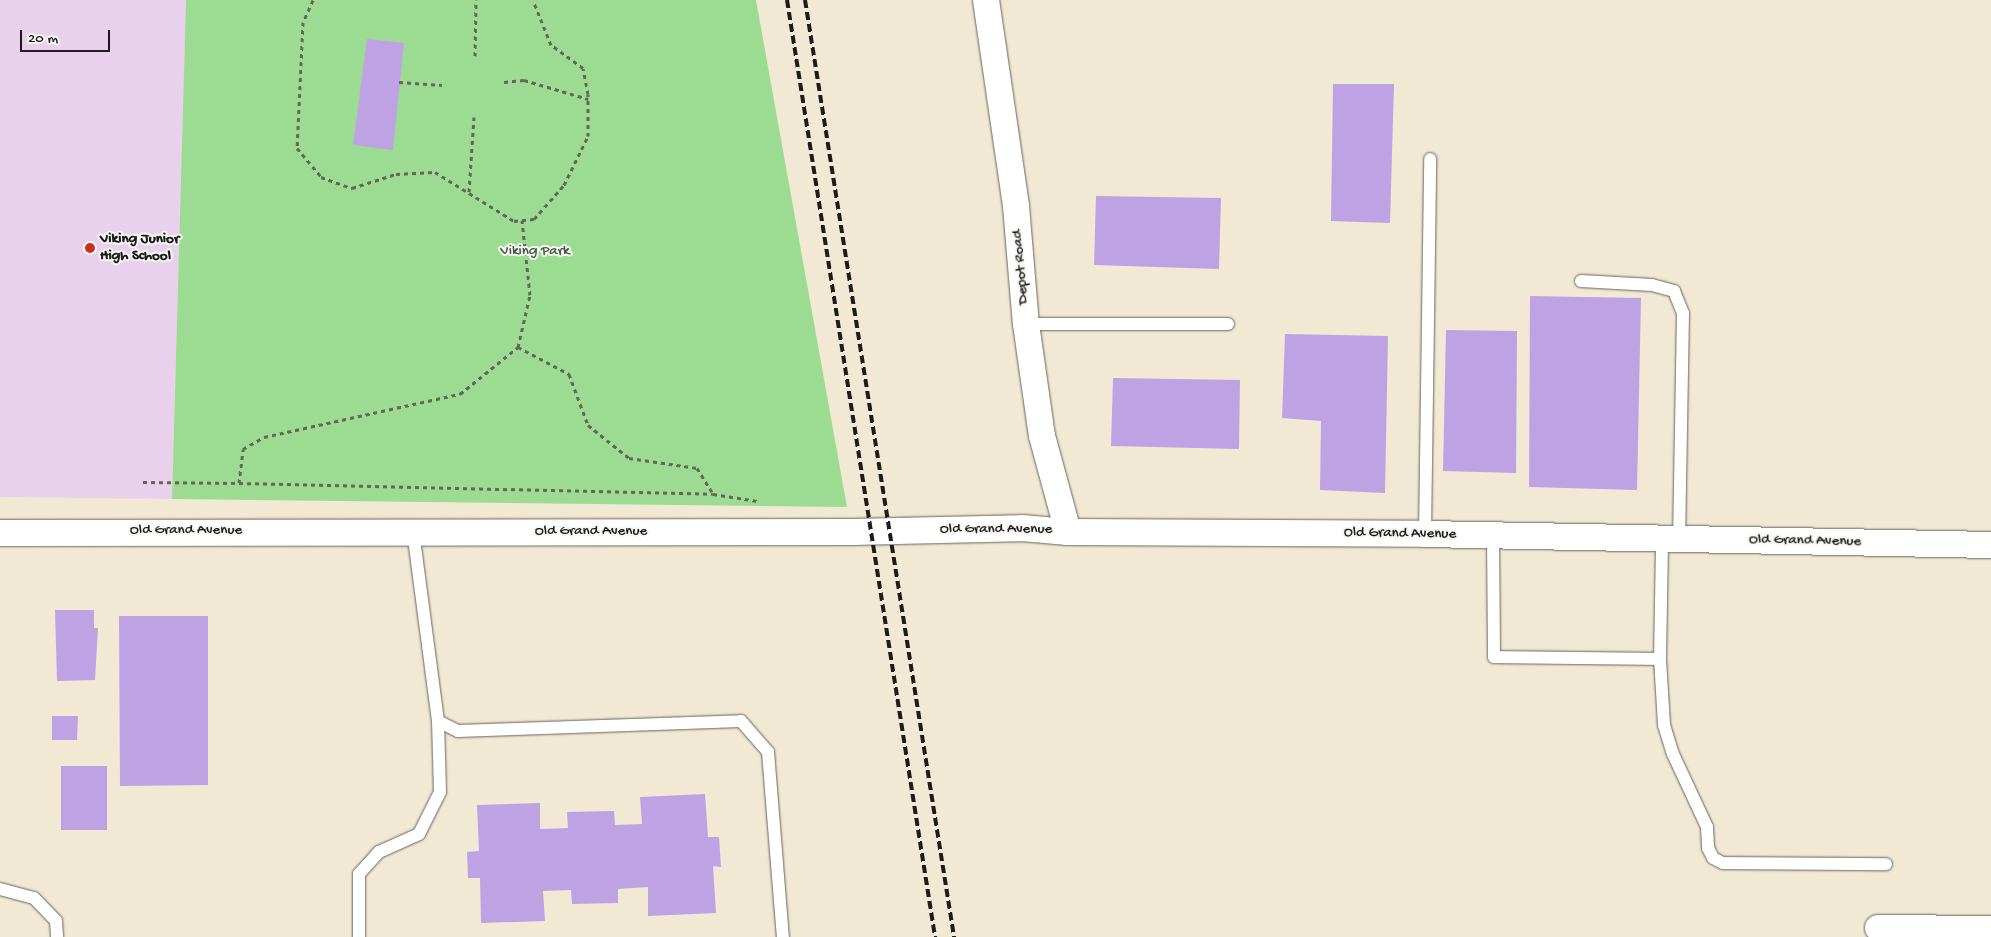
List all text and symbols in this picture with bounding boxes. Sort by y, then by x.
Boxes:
scale bar [22,20,112,52]
text: 20 m [28,30,58,48]
street label: Depot Road [1009,229,1033,305]
place label: Viking Junior High School [100,230,179,265]
marker: Viking Junior High School [84,242,96,254]
park label: Viking Park [500,243,570,261]
street label: Old Grand Avenue [940,521,1052,539]
street label: Old Grand Avenue [130,522,242,540]
street label: Old Grand Avenue [535,523,647,541]
street label: Old Grand Avenue [1344,524,1456,544]
street label: Old Grand Avenue [1749,531,1861,551]

